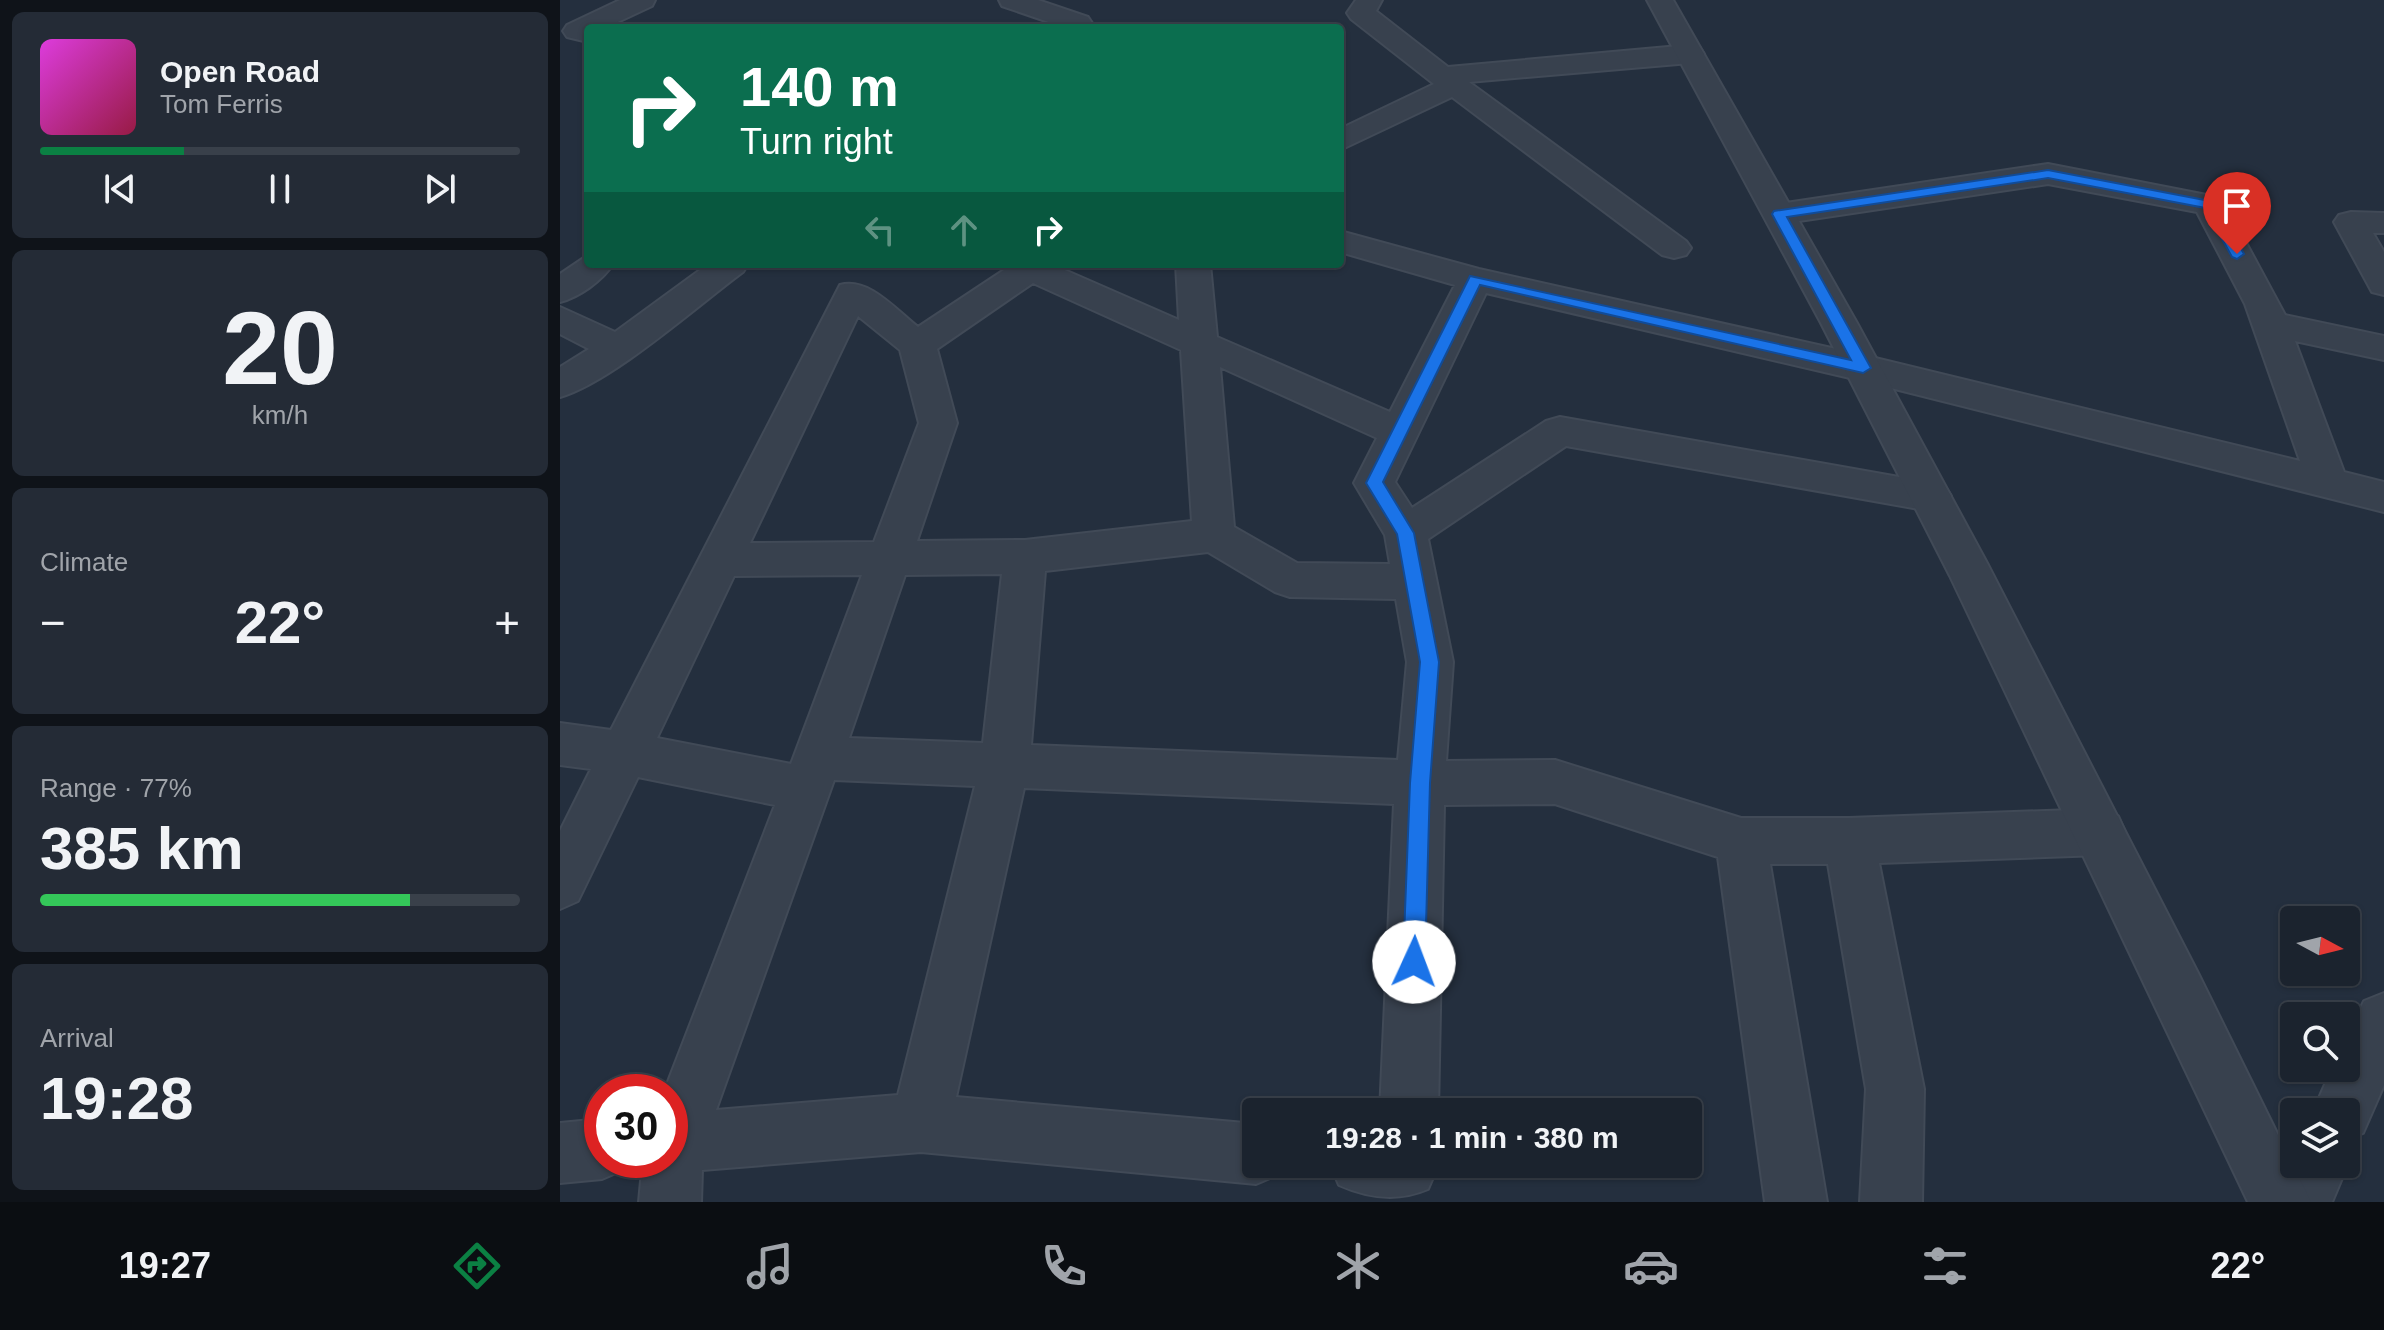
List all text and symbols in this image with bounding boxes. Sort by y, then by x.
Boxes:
text: Open Road [160,55,320,88]
text: 140 m [740,55,899,118]
icon: right [608,56,712,160]
text: Tom Ferris [160,89,283,119]
text: Turn right [740,121,893,162]
icon: previous [98,167,142,211]
icon: pause [258,167,302,211]
icon: next [418,167,462,211]
pin [2203,172,2271,254]
icon: arrive [2215,184,2259,228]
icon: left [858,208,902,252]
icon: ahead [942,208,986,252]
icon: right [1026,208,1070,252]
text: 20 [222,290,338,406]
text: km/h [252,400,308,430]
text: Climate [40,547,128,577]
text: 22° [235,589,325,656]
text: − [40,598,66,647]
text: + [494,598,520,647]
text: Range · 77% [40,773,192,803]
text: 385 km [40,815,244,882]
north arrow [2280,906,2360,986]
map controls [2280,906,2360,1178]
position arrow [1372,920,1456,1004]
button: search [2280,1002,2360,1082]
text: Arrival [40,1023,114,1053]
text: 19:28 [40,1065,193,1132]
speed limit sign: 30 [584,1074,688,1178]
button: layers [2280,1098,2360,1178]
text: 19:28 · 1 min · 380 m [1325,1121,1619,1154]
icon: directions [449,1238,505,1294]
icon: music [742,1238,798,1294]
icon: phone [1036,1238,1092,1294]
icon: climate [1330,1238,1386,1294]
icon: car [1623,1238,1679,1294]
icon: filters [1917,1238,1973,1294]
text: 19:27 [119,1245,211,1286]
text: 22° [2211,1245,2265,1286]

